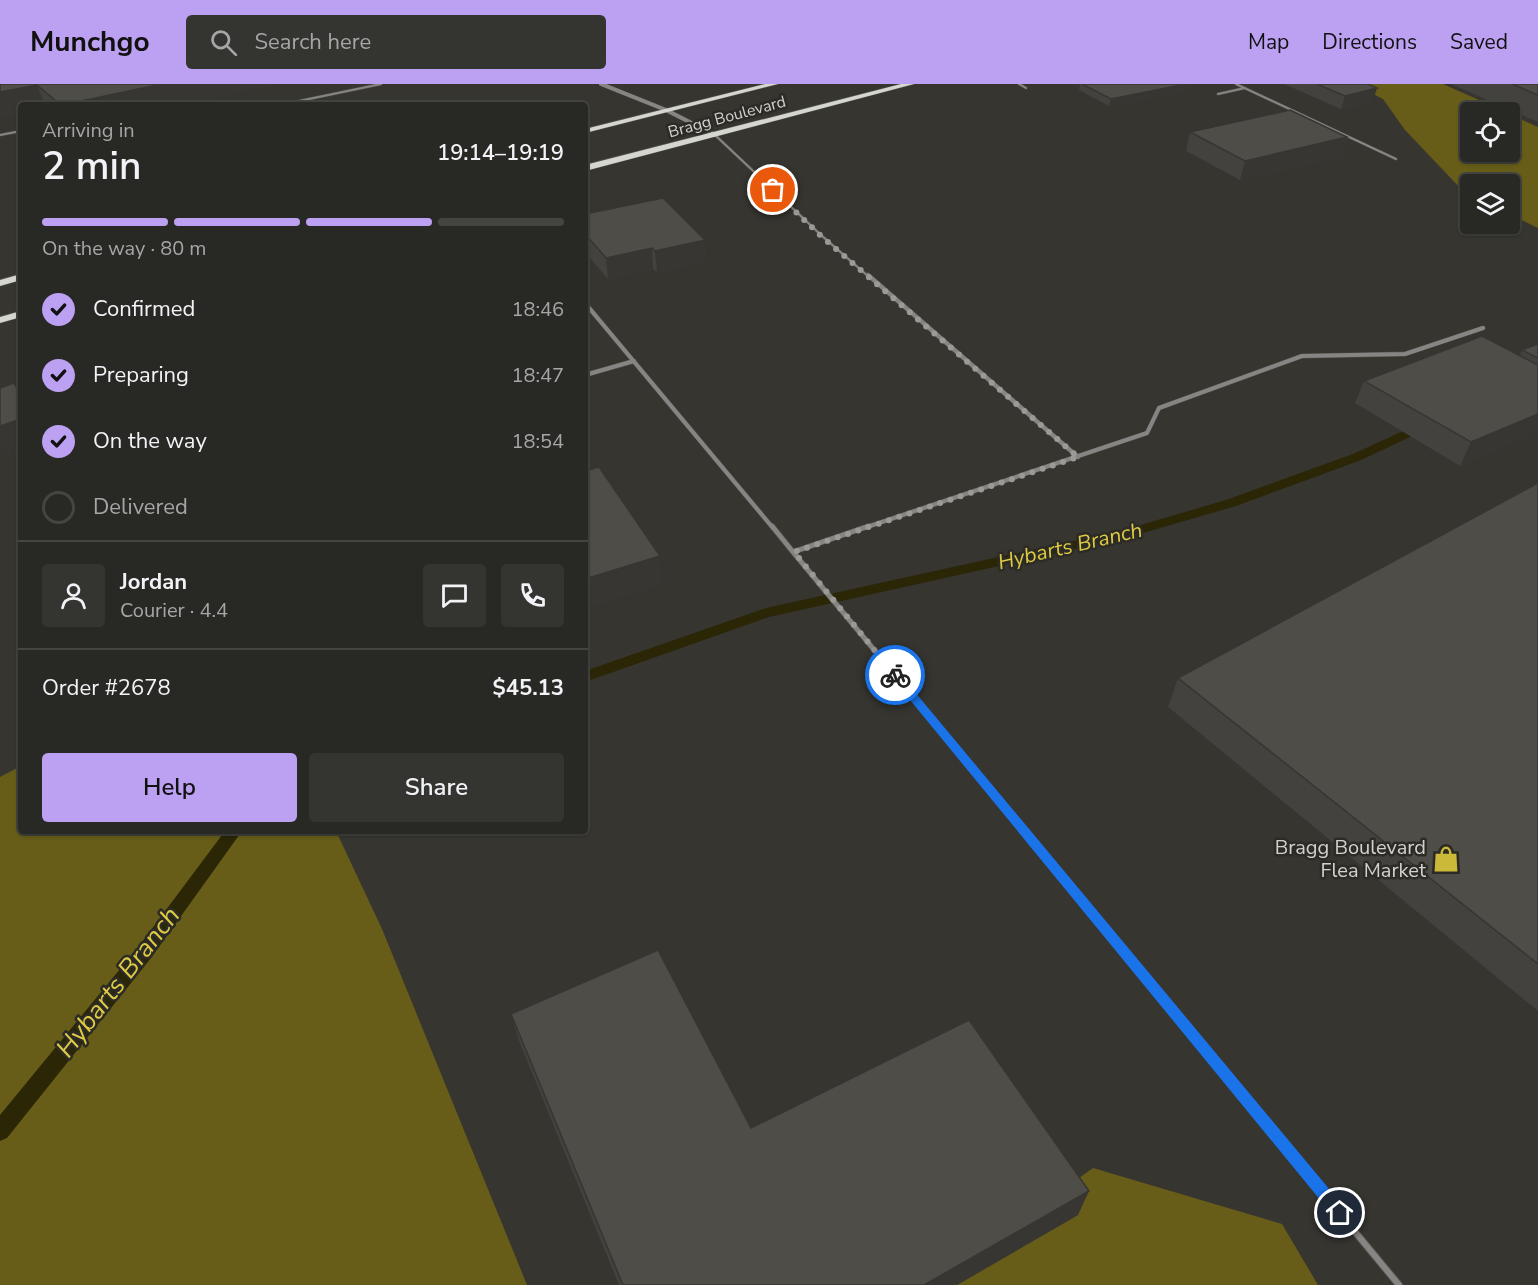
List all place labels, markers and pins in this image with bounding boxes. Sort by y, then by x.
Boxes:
pin [747,164,798,215]
place label: Bragg Boulevard Flea Market [1275,834,1427,884]
shop icon: Bragg Boulevard Flea Market [1431,844,1461,874]
pin [1314,1187,1365,1238]

